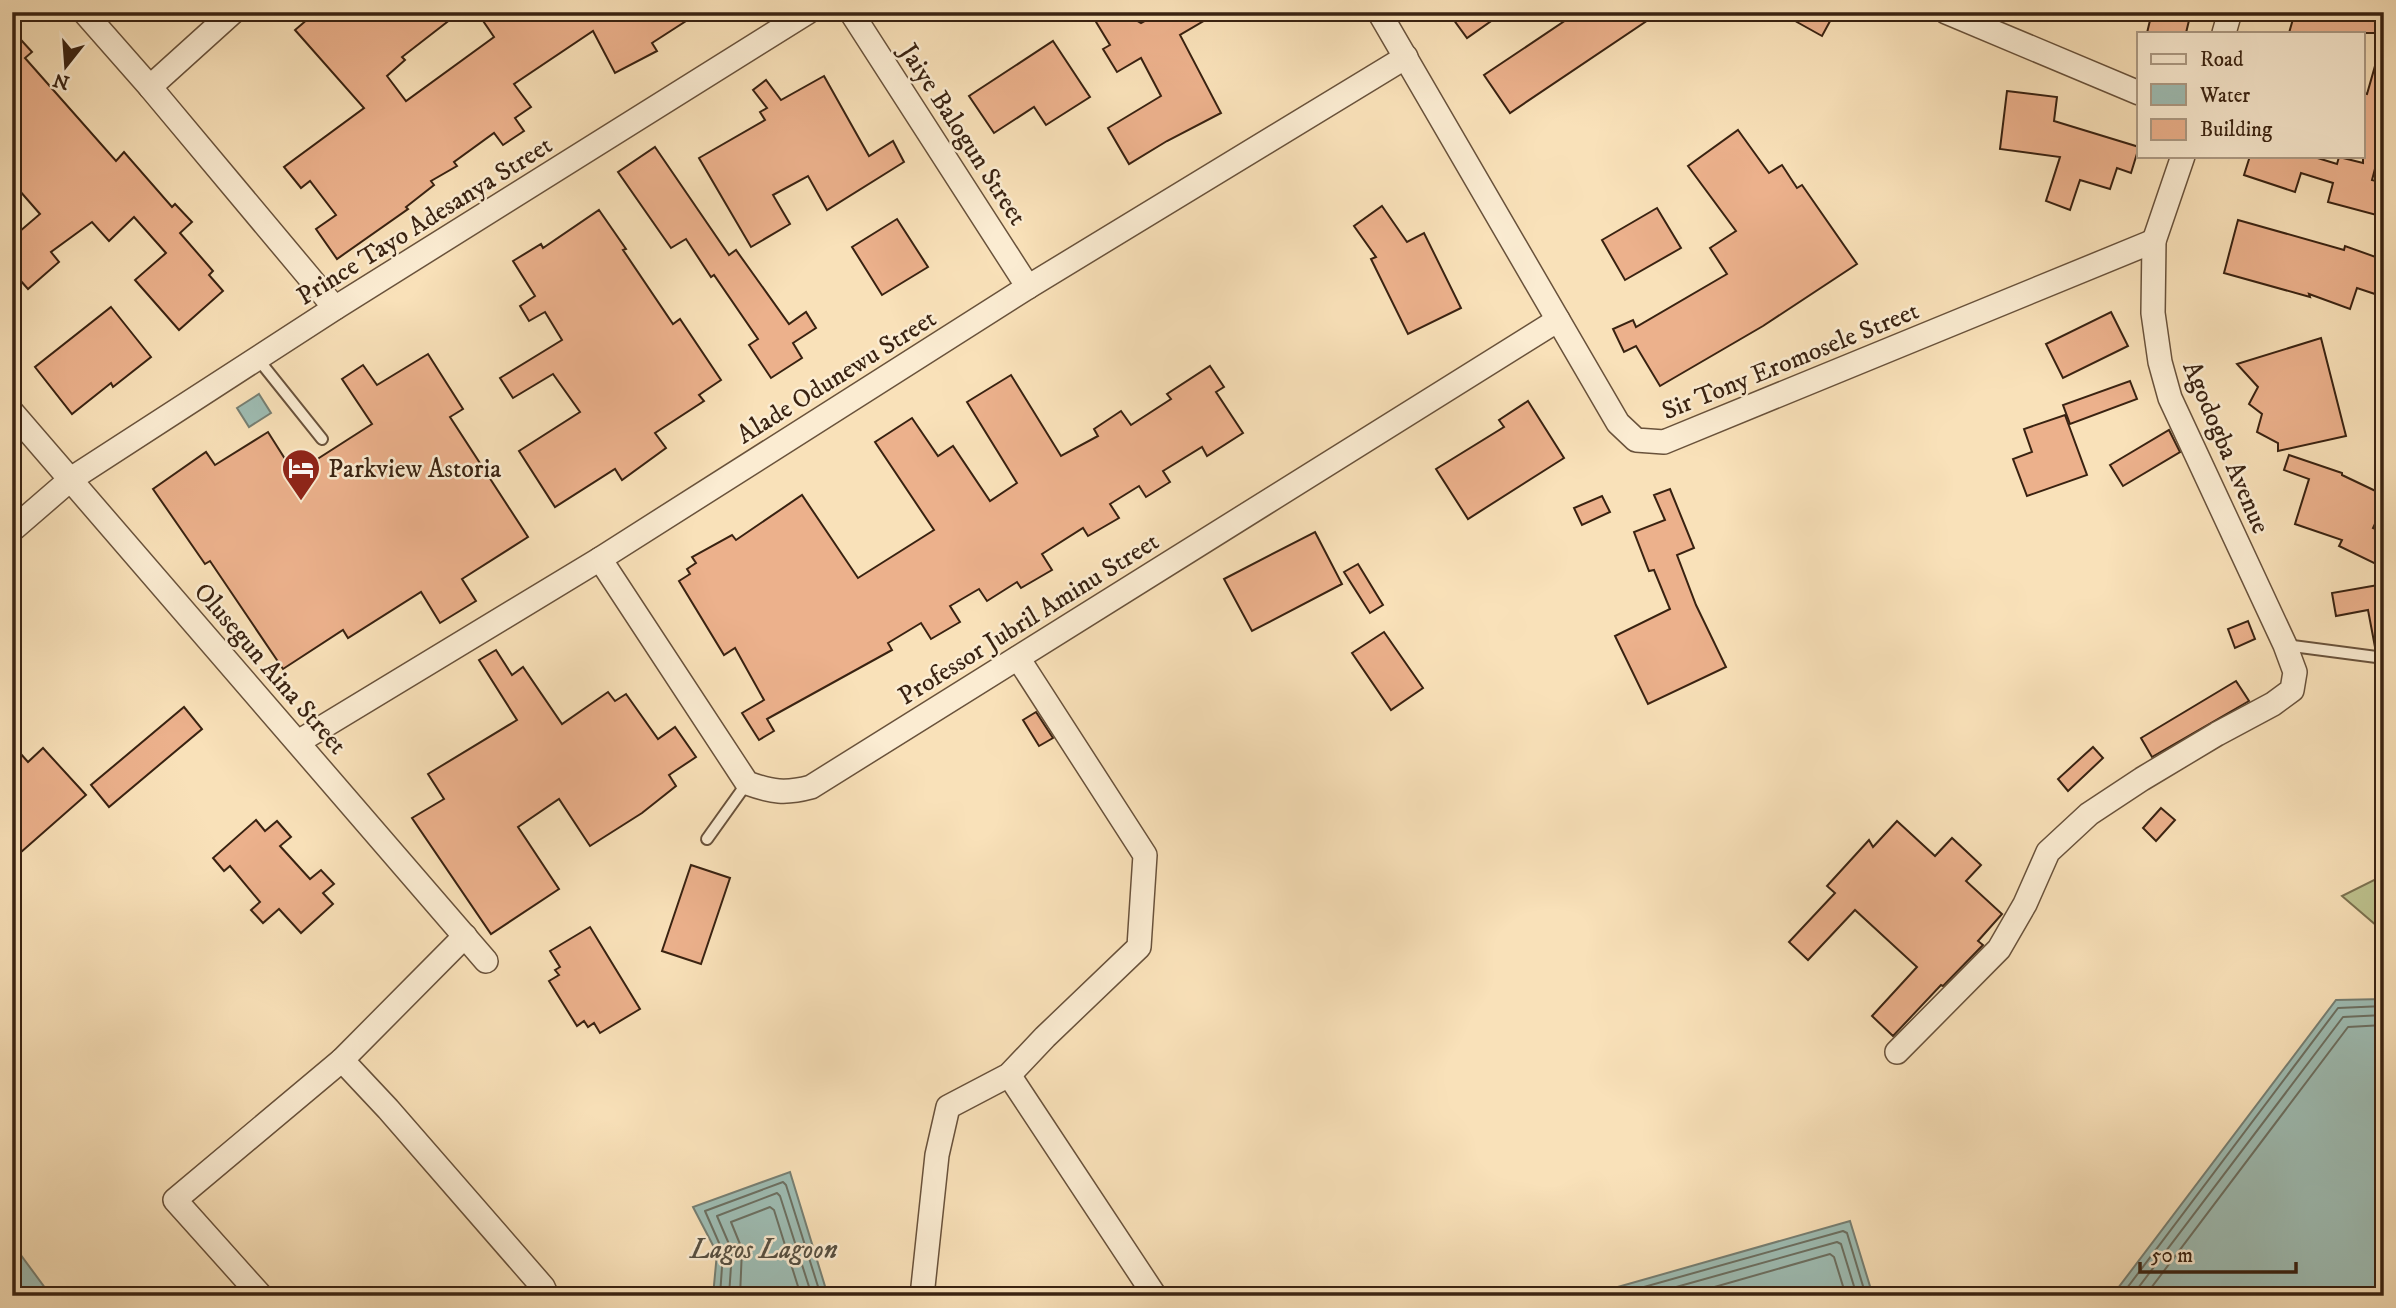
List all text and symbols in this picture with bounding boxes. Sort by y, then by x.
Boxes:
north arrow [32,32,102,102]
legend [2137,32,2364,158]
street label: Jaiye Balogun Street [891,36,1034,232]
text: Road [2200,47,2244,73]
text: N [50,67,72,94]
text: Water [2199,83,2250,109]
text: Building [2200,117,2273,143]
street label: Prince Tayo Adesanya Street [291,129,559,313]
street label: Sir Tony Eromosele Street [1657,295,1924,428]
street label: Alade Odunewu Street [731,303,943,452]
street label: Agodogba Avenue [2175,356,2277,539]
hotel icon: Parkview Astoria [280,447,322,502]
place label: Parkview Astoria [328,453,501,486]
street label: Professor Jubril Aminu Street [892,525,1165,713]
street label: Olusegun Aina Street [186,576,354,762]
scale bar [2140,1231,2296,1275]
water label: Lagos Lagoon [688,1232,838,1267]
text: 50 m [2151,1243,2193,1269]

